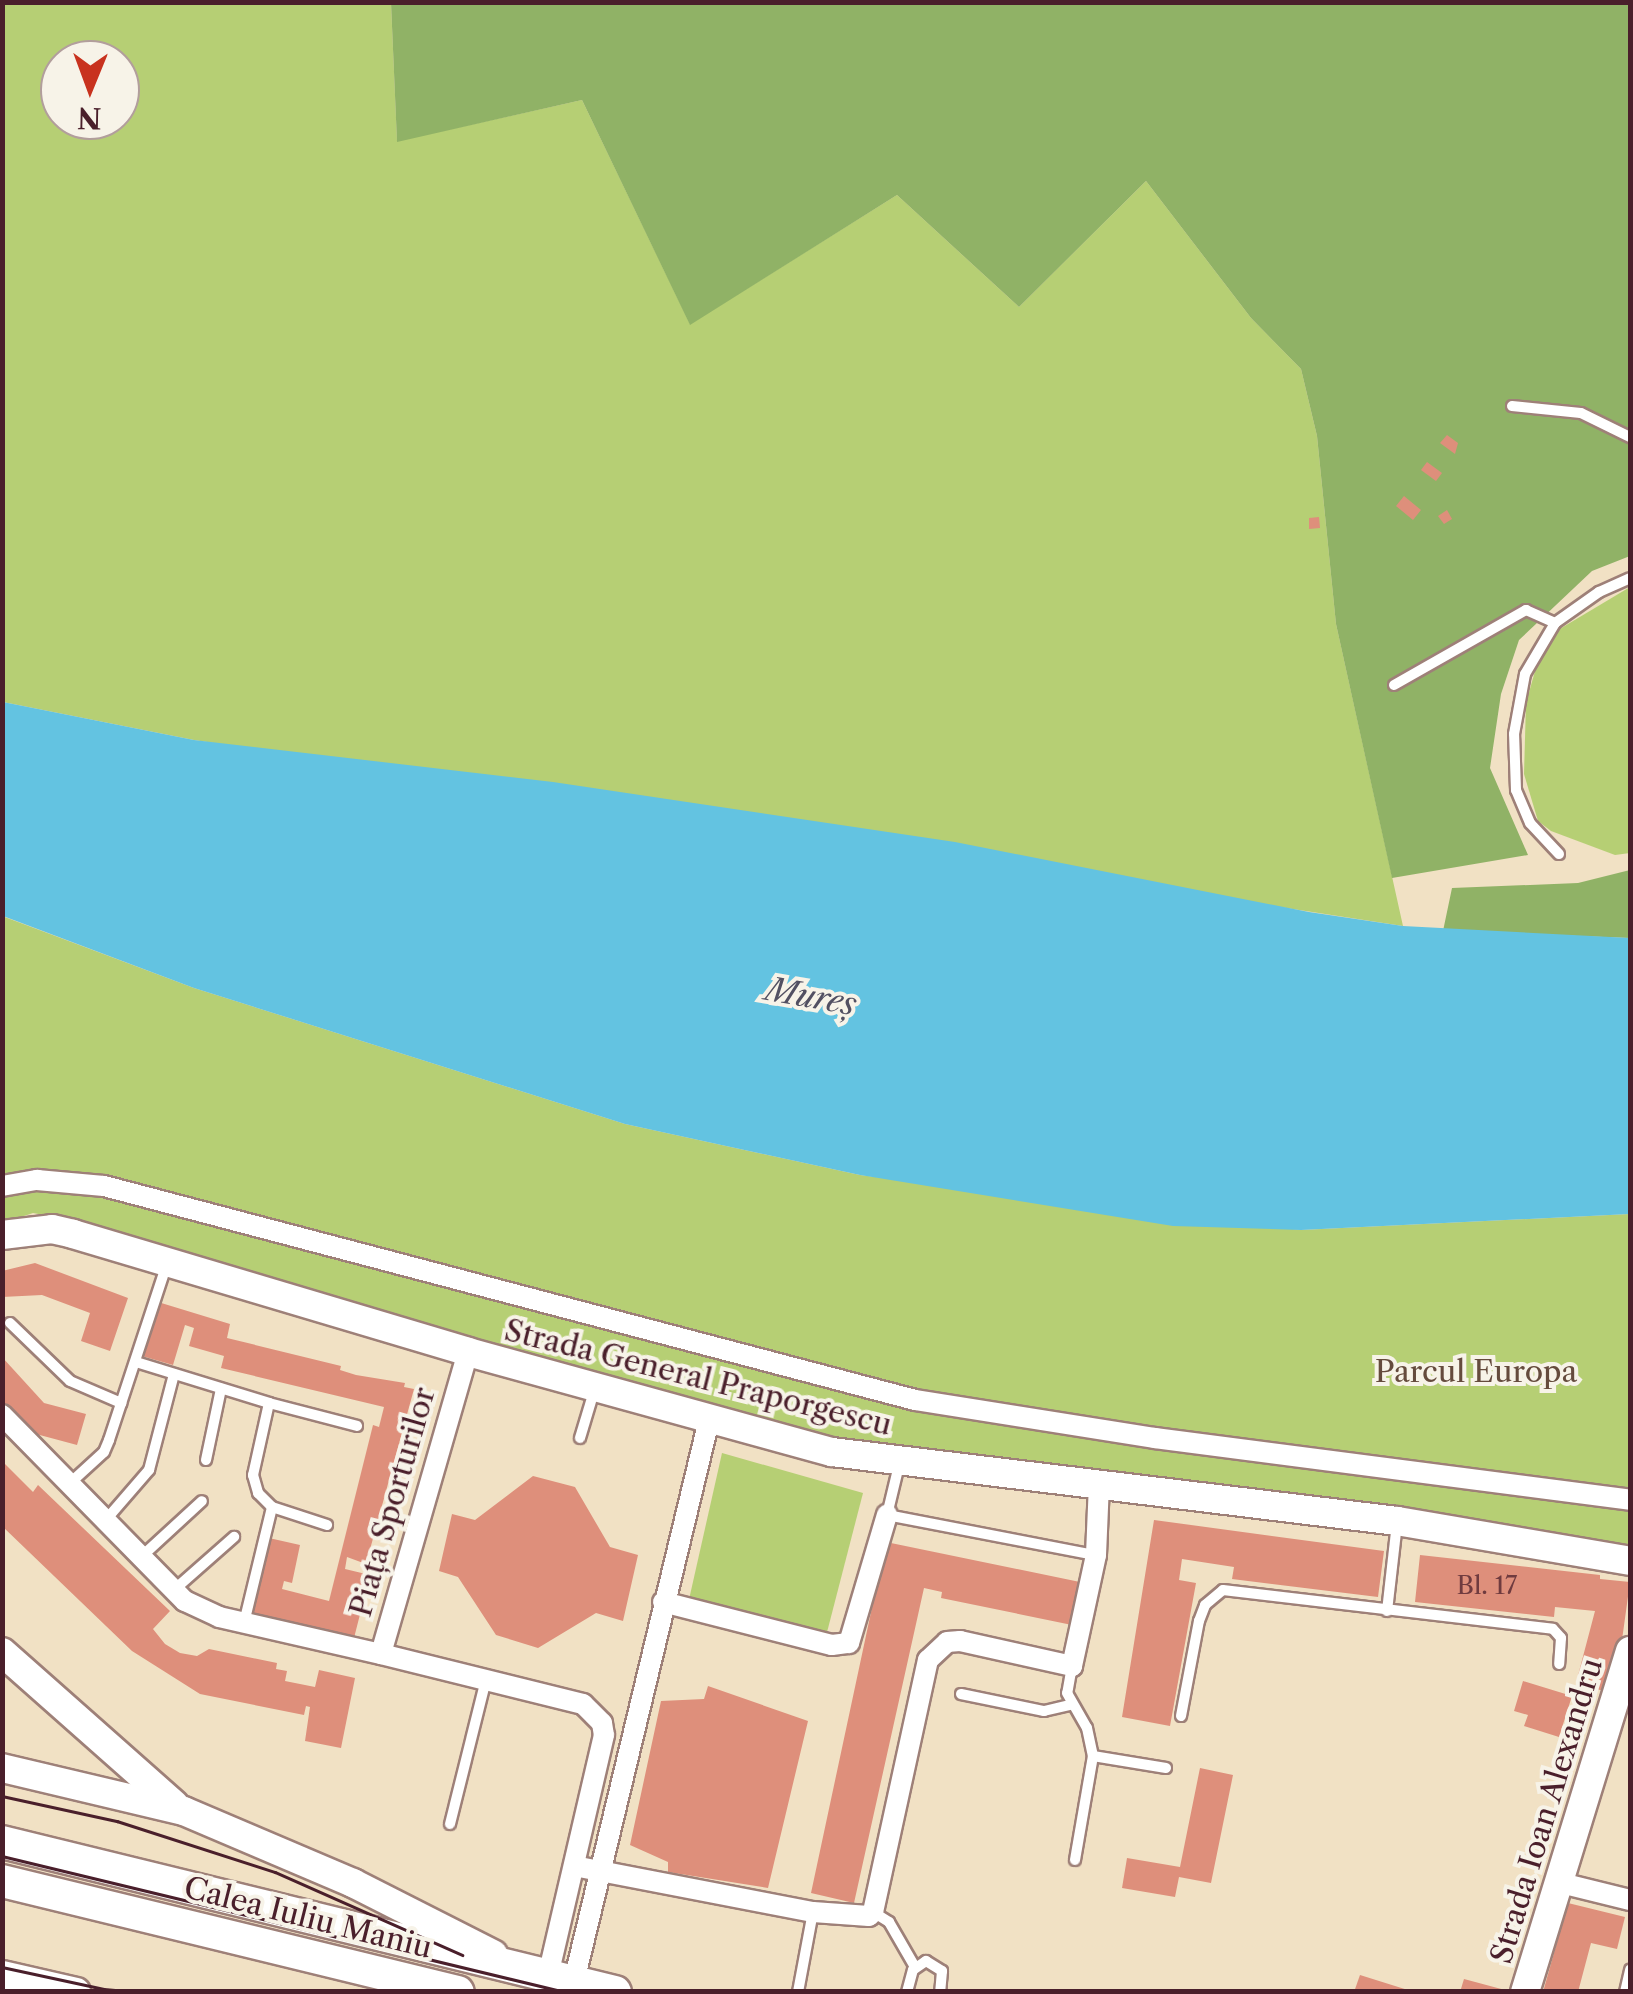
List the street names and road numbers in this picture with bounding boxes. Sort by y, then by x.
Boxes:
street label: Strada General Praporgescu [501,1312,895,1444]
street label: Piața Sporturilor [343,1383,443,1621]
street label: Strada Ioan Alexandru [1483,1653,1611,1969]
street label: Calea Iuliu Maniu [180,1870,436,1966]

